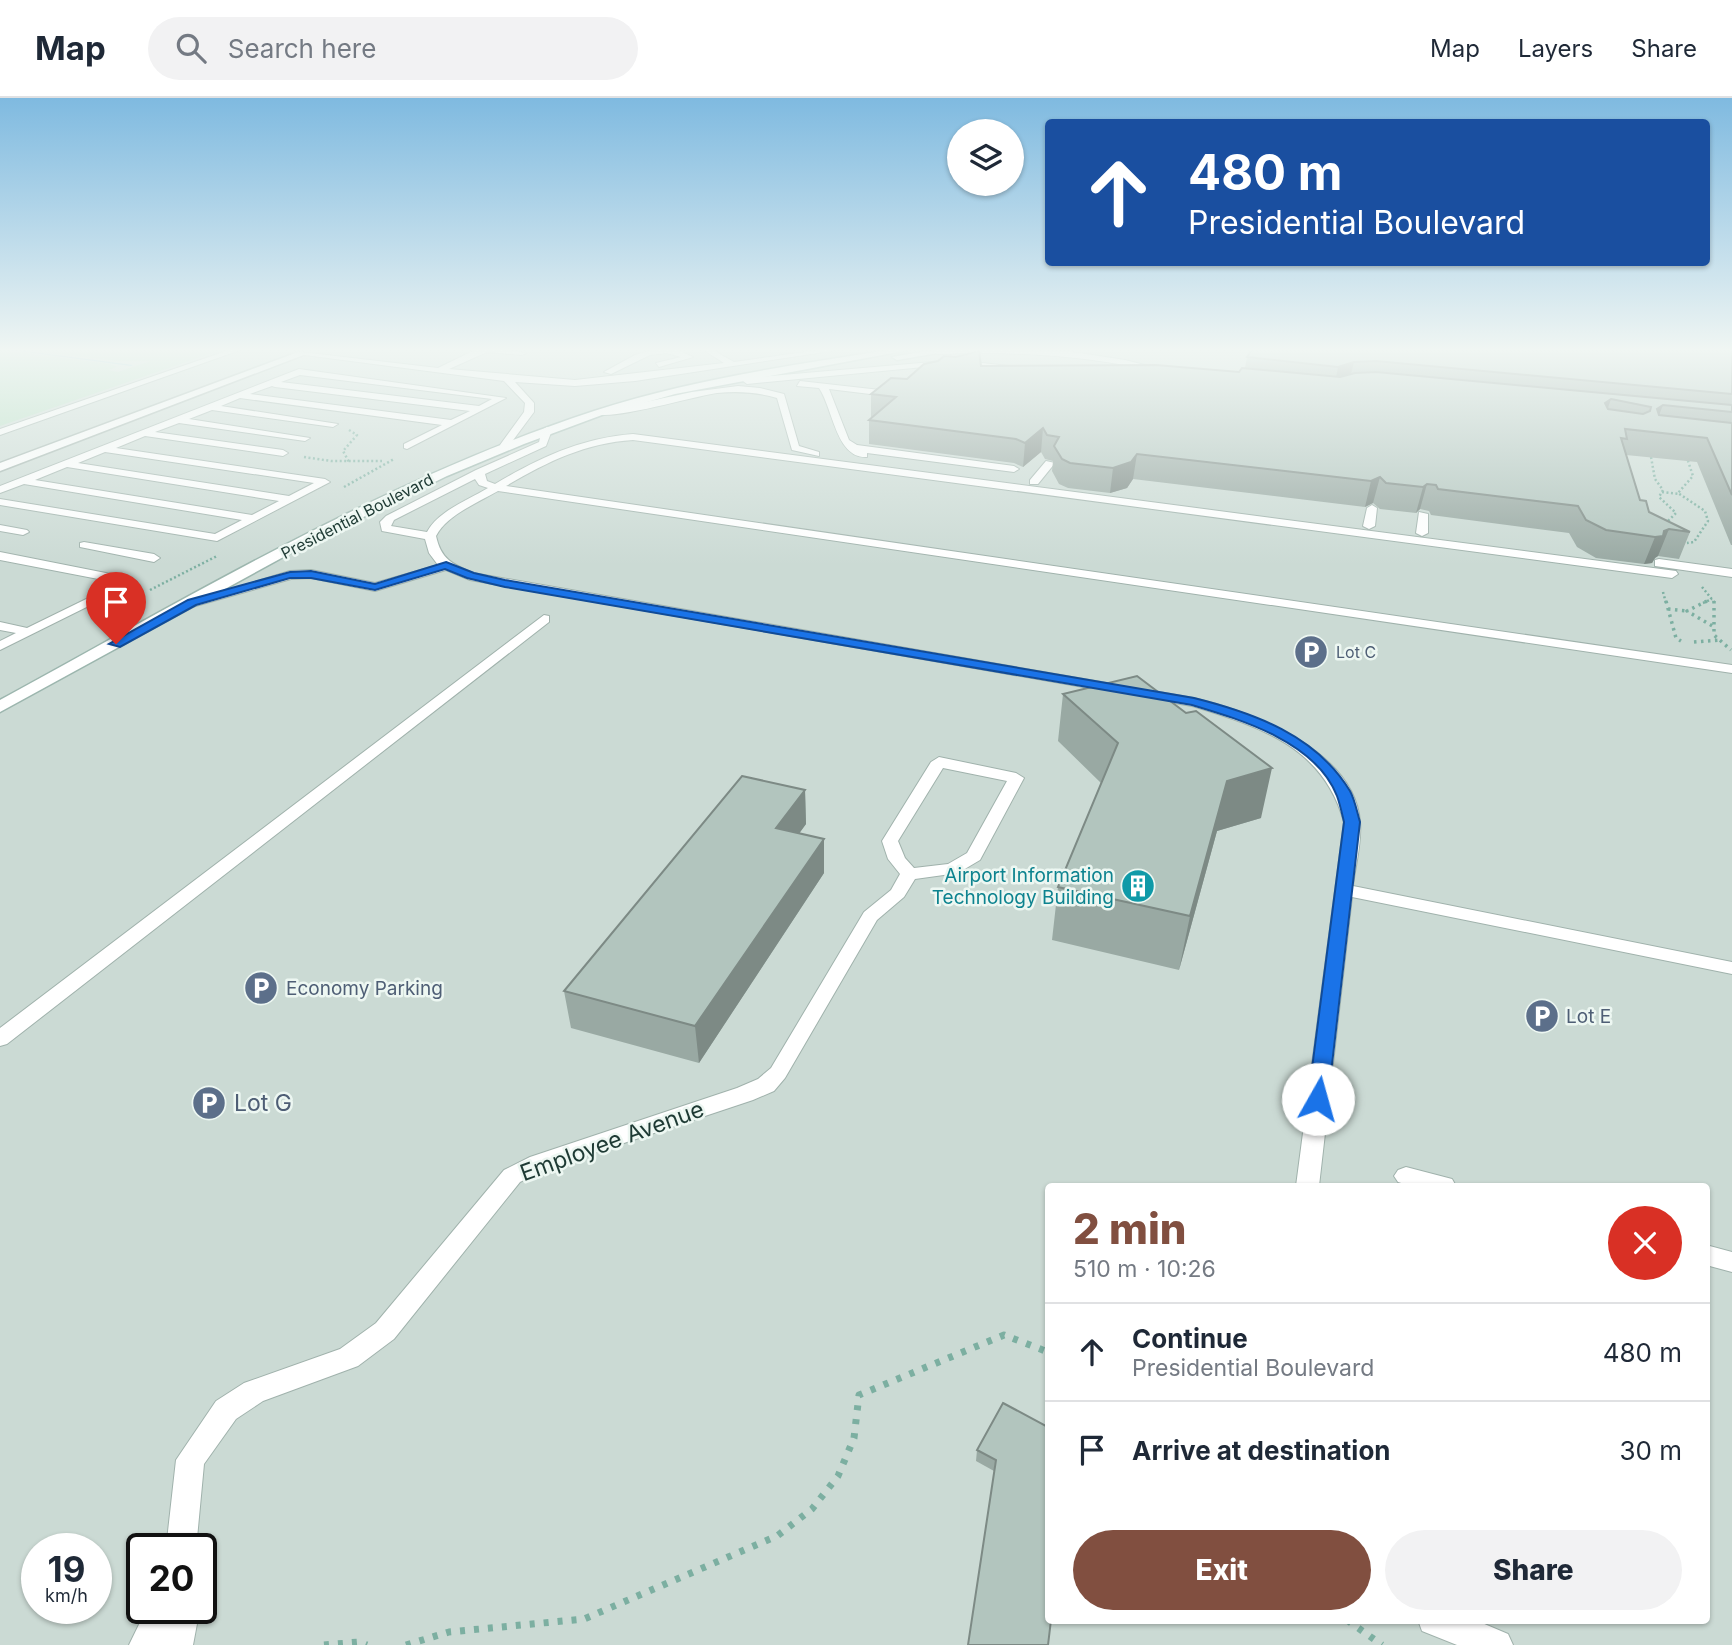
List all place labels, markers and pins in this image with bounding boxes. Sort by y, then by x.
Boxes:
pin [86,572,146,644]
parking icon: Lot C [1292,633,1330,671]
place label: Lot C [1336,642,1376,662]
place label: Airport Information Technology Building [932,864,1114,909]
building icon: Airport Information Technology Building [1119,867,1157,905]
parking icon: Economy Parking [242,969,280,1007]
place label: Economy Parking [286,977,443,1000]
parking icon: Lot E [1523,997,1561,1035]
place label: Lot E [1566,1005,1611,1028]
parking icon: Lot G [190,1084,228,1122]
place label: Lot G [234,1089,292,1117]

